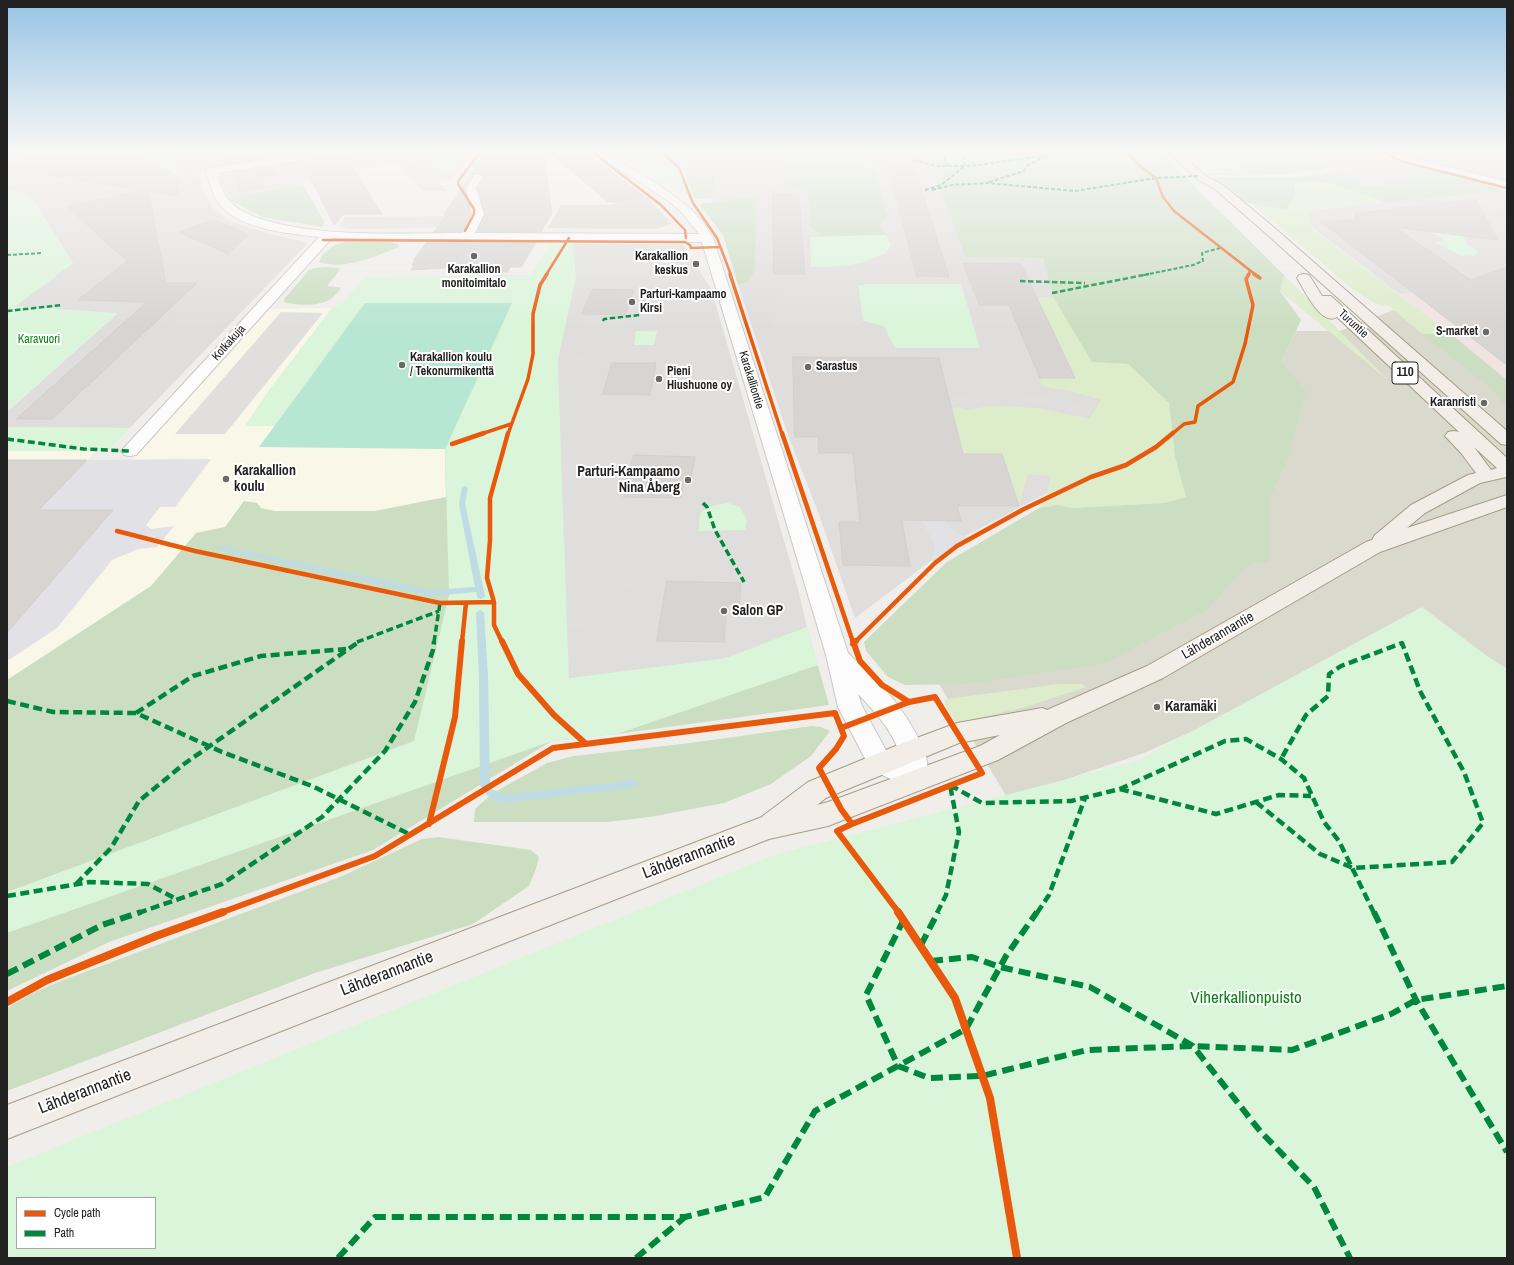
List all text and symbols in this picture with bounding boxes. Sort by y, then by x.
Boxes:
place label: Karakallion keskus [635,250,688,278]
marker: Karakallion monitoimitalo [469,251,479,261]
marker: Karakallion keskus [691,259,701,269]
place label: Karakallion monitoimitalo [442,263,506,291]
place label: Parturi-kampaamo Kirsi [640,288,726,316]
marker: Parturi-kampaamo Kirsi [627,297,637,307]
street label: Turuntie [1335,307,1371,341]
street label: Kotkakuja [209,322,249,364]
place label: S-market [1436,325,1478,339]
marker: S-market [1481,327,1491,337]
park label: Karavuori [18,333,60,347]
street label: Karakalliontie [735,349,767,411]
place label: Karakallion koulu / Tekonurmikenttä [410,351,494,379]
marker: Karakallion koulu / Tekonurmikenttä [397,360,407,370]
place label: Sarastus [816,360,858,374]
marker: Sarastus [803,362,813,372]
road number: 110 [1392,362,1418,384]
place label: Pieni Hiushuone oy [667,365,732,393]
marker: Pieni Hiushuone oy [654,374,664,384]
place label: Karanristi [1430,396,1476,410]
marker: Karanristi [1479,398,1489,408]
place label: Karakallion koulu [234,463,296,496]
place label: Parturi-Kampaamo Nina Åberg [577,464,680,496]
marker: Karakallion koulu [221,474,231,484]
marker: Parturi-Kampaamo Nina Åberg [683,475,693,485]
place label: Salon GP [732,603,783,619]
marker: Salon GP [719,606,729,616]
street label: Lähderannantie [1179,609,1257,663]
place label: Karamäki [1165,699,1217,715]
marker: Karamäki [1152,702,1162,712]
street label: Lähderannantie [640,830,738,884]
street label: Lähderannantie [338,947,436,1001]
park label: Viherkallionpuisto [1190,988,1302,1008]
street label: Lähderannantie [36,1065,134,1119]
legend [16,1197,156,1249]
text: Cycle path [54,1205,101,1221]
text: Path [54,1225,74,1241]

